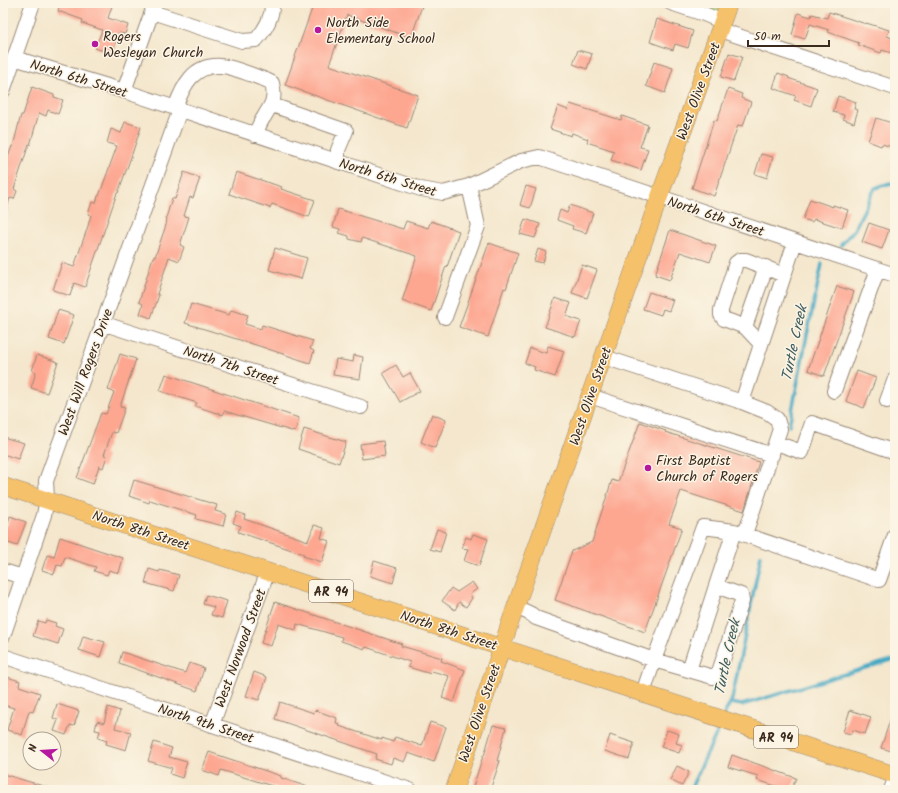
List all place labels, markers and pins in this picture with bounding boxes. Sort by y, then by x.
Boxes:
place label: North Side Elementary School [326,12,435,50]
marker: North Side Elementary School [313,25,323,35]
place label: Rogers Wesleyan Church [103,26,203,64]
marker: Rogers Wesleyan Church [90,39,100,49]
place label: First Baptist Church of Rogers [656,450,758,488]
marker: First Baptist Church of Rogers [643,463,653,473]

